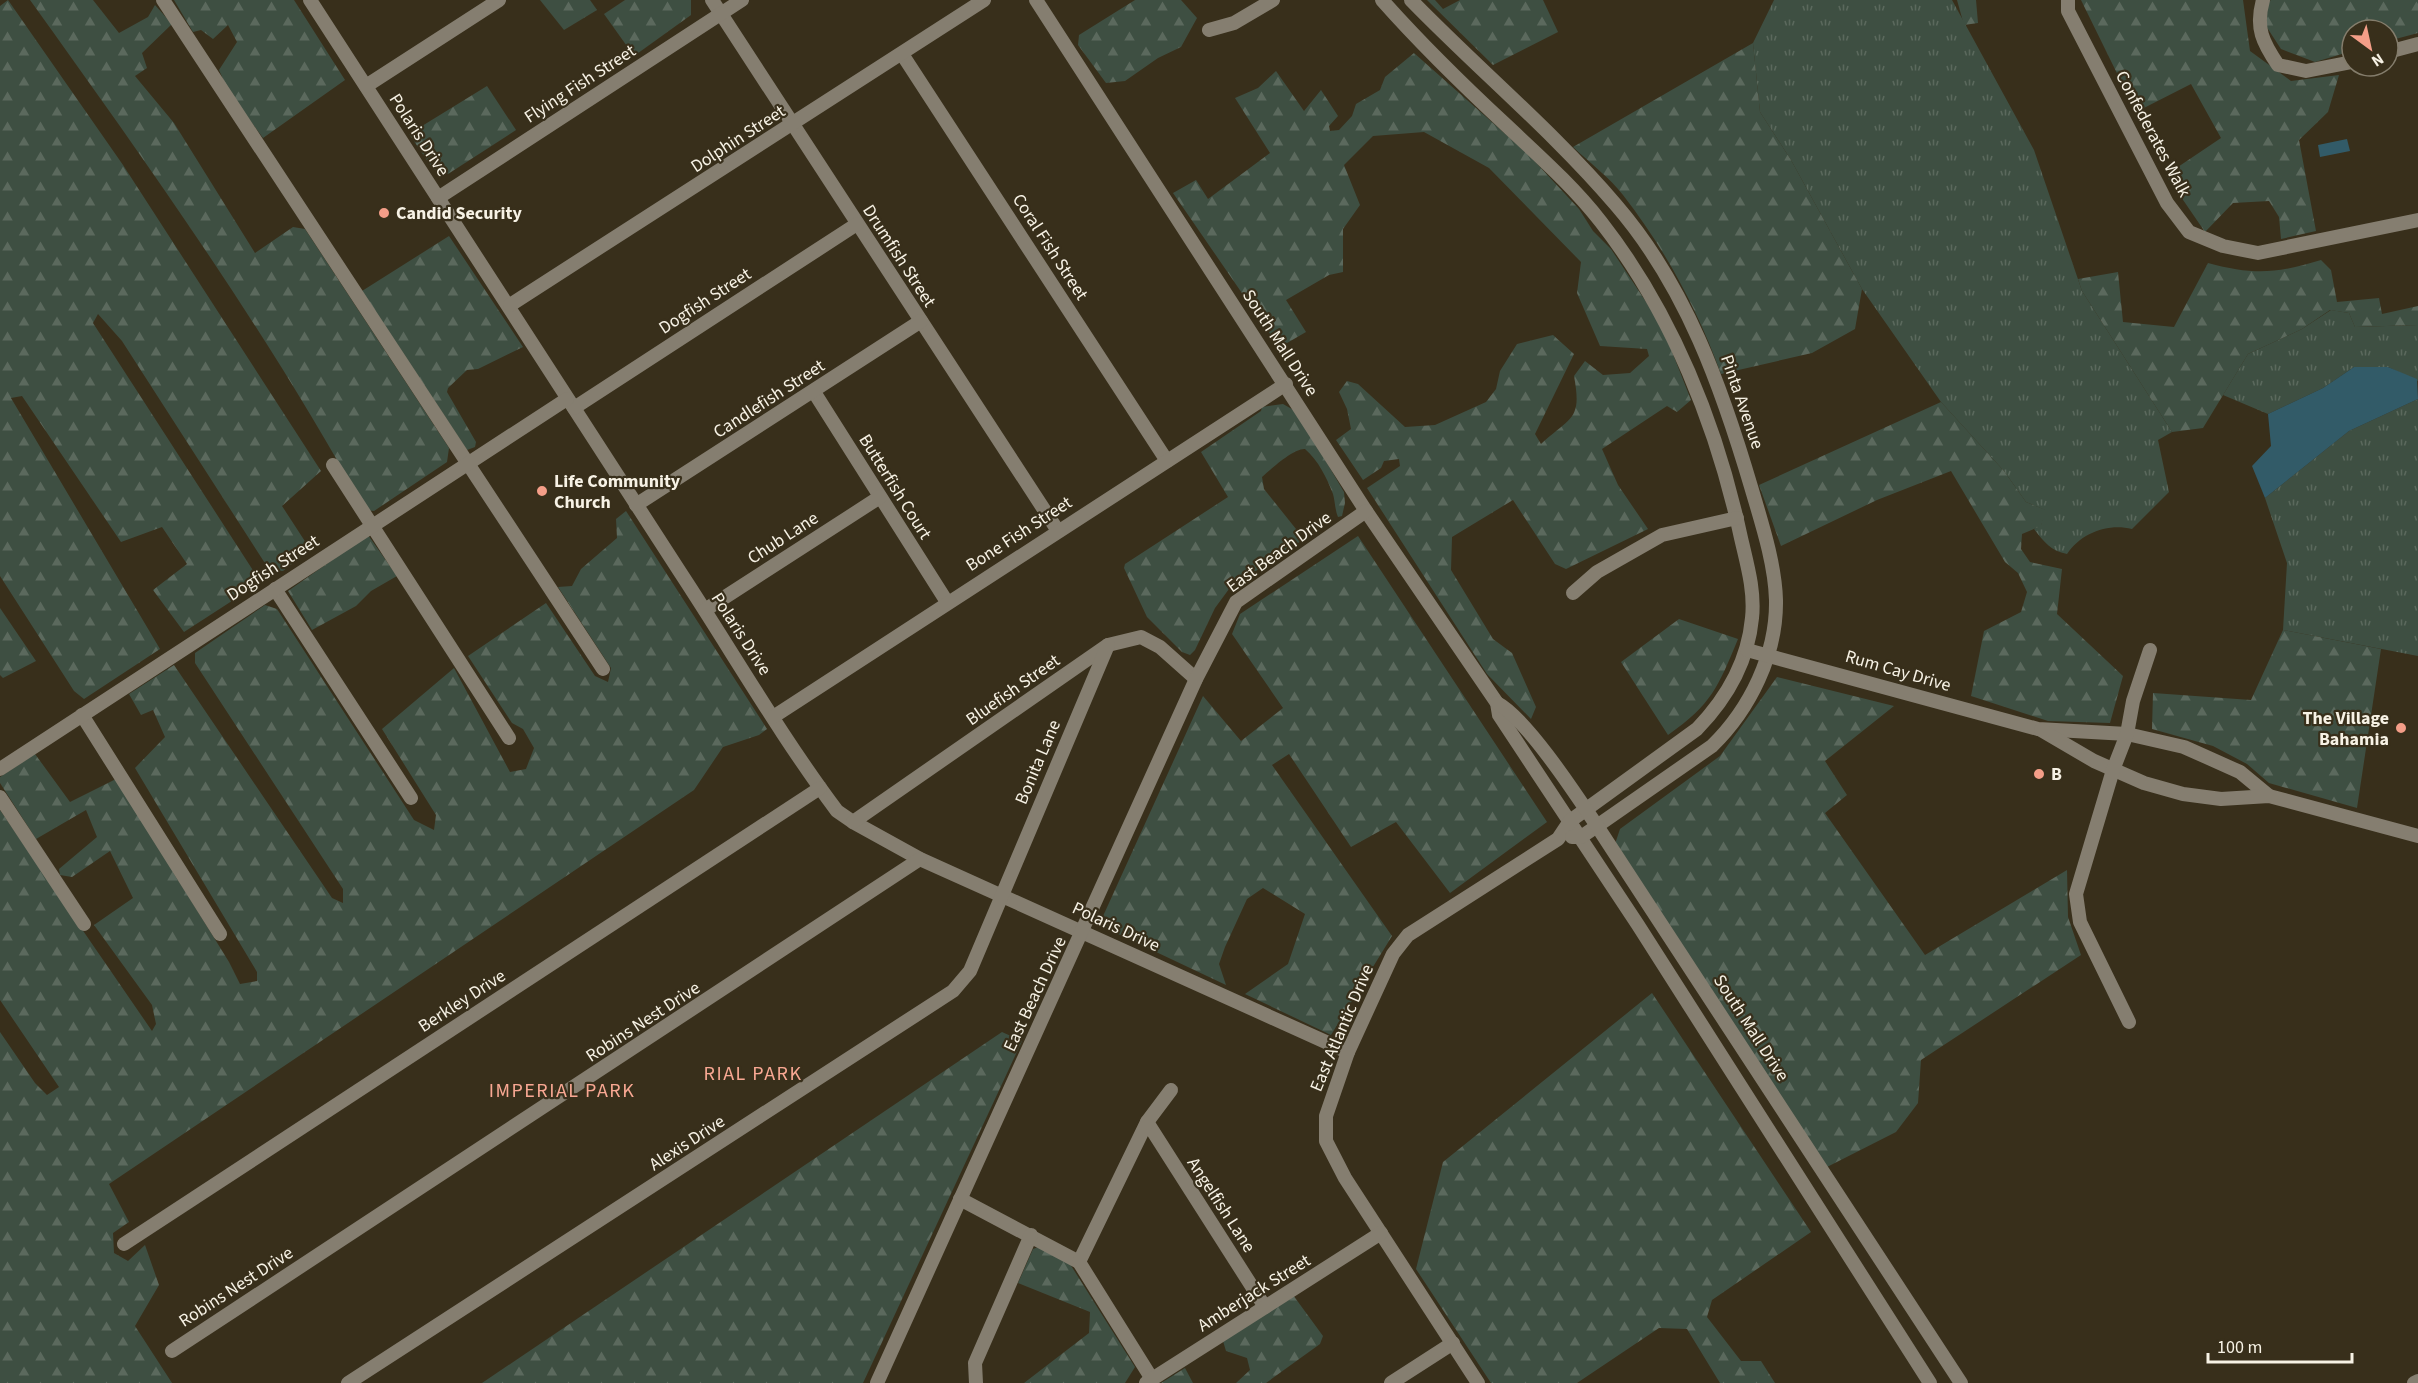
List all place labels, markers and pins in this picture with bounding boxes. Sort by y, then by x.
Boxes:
place label: Candid Security [396,201,522,226]
marker: Candid Security [377,206,391,220]
place label: Life Community Church [554,469,681,515]
marker: Life Community Church [535,484,549,498]
place label: The Village Bahamia [2302,706,2389,752]
marker: The Village Bahamia [2394,721,2408,735]
place label: B [2051,762,2062,787]
marker: B [2032,767,2046,781]

